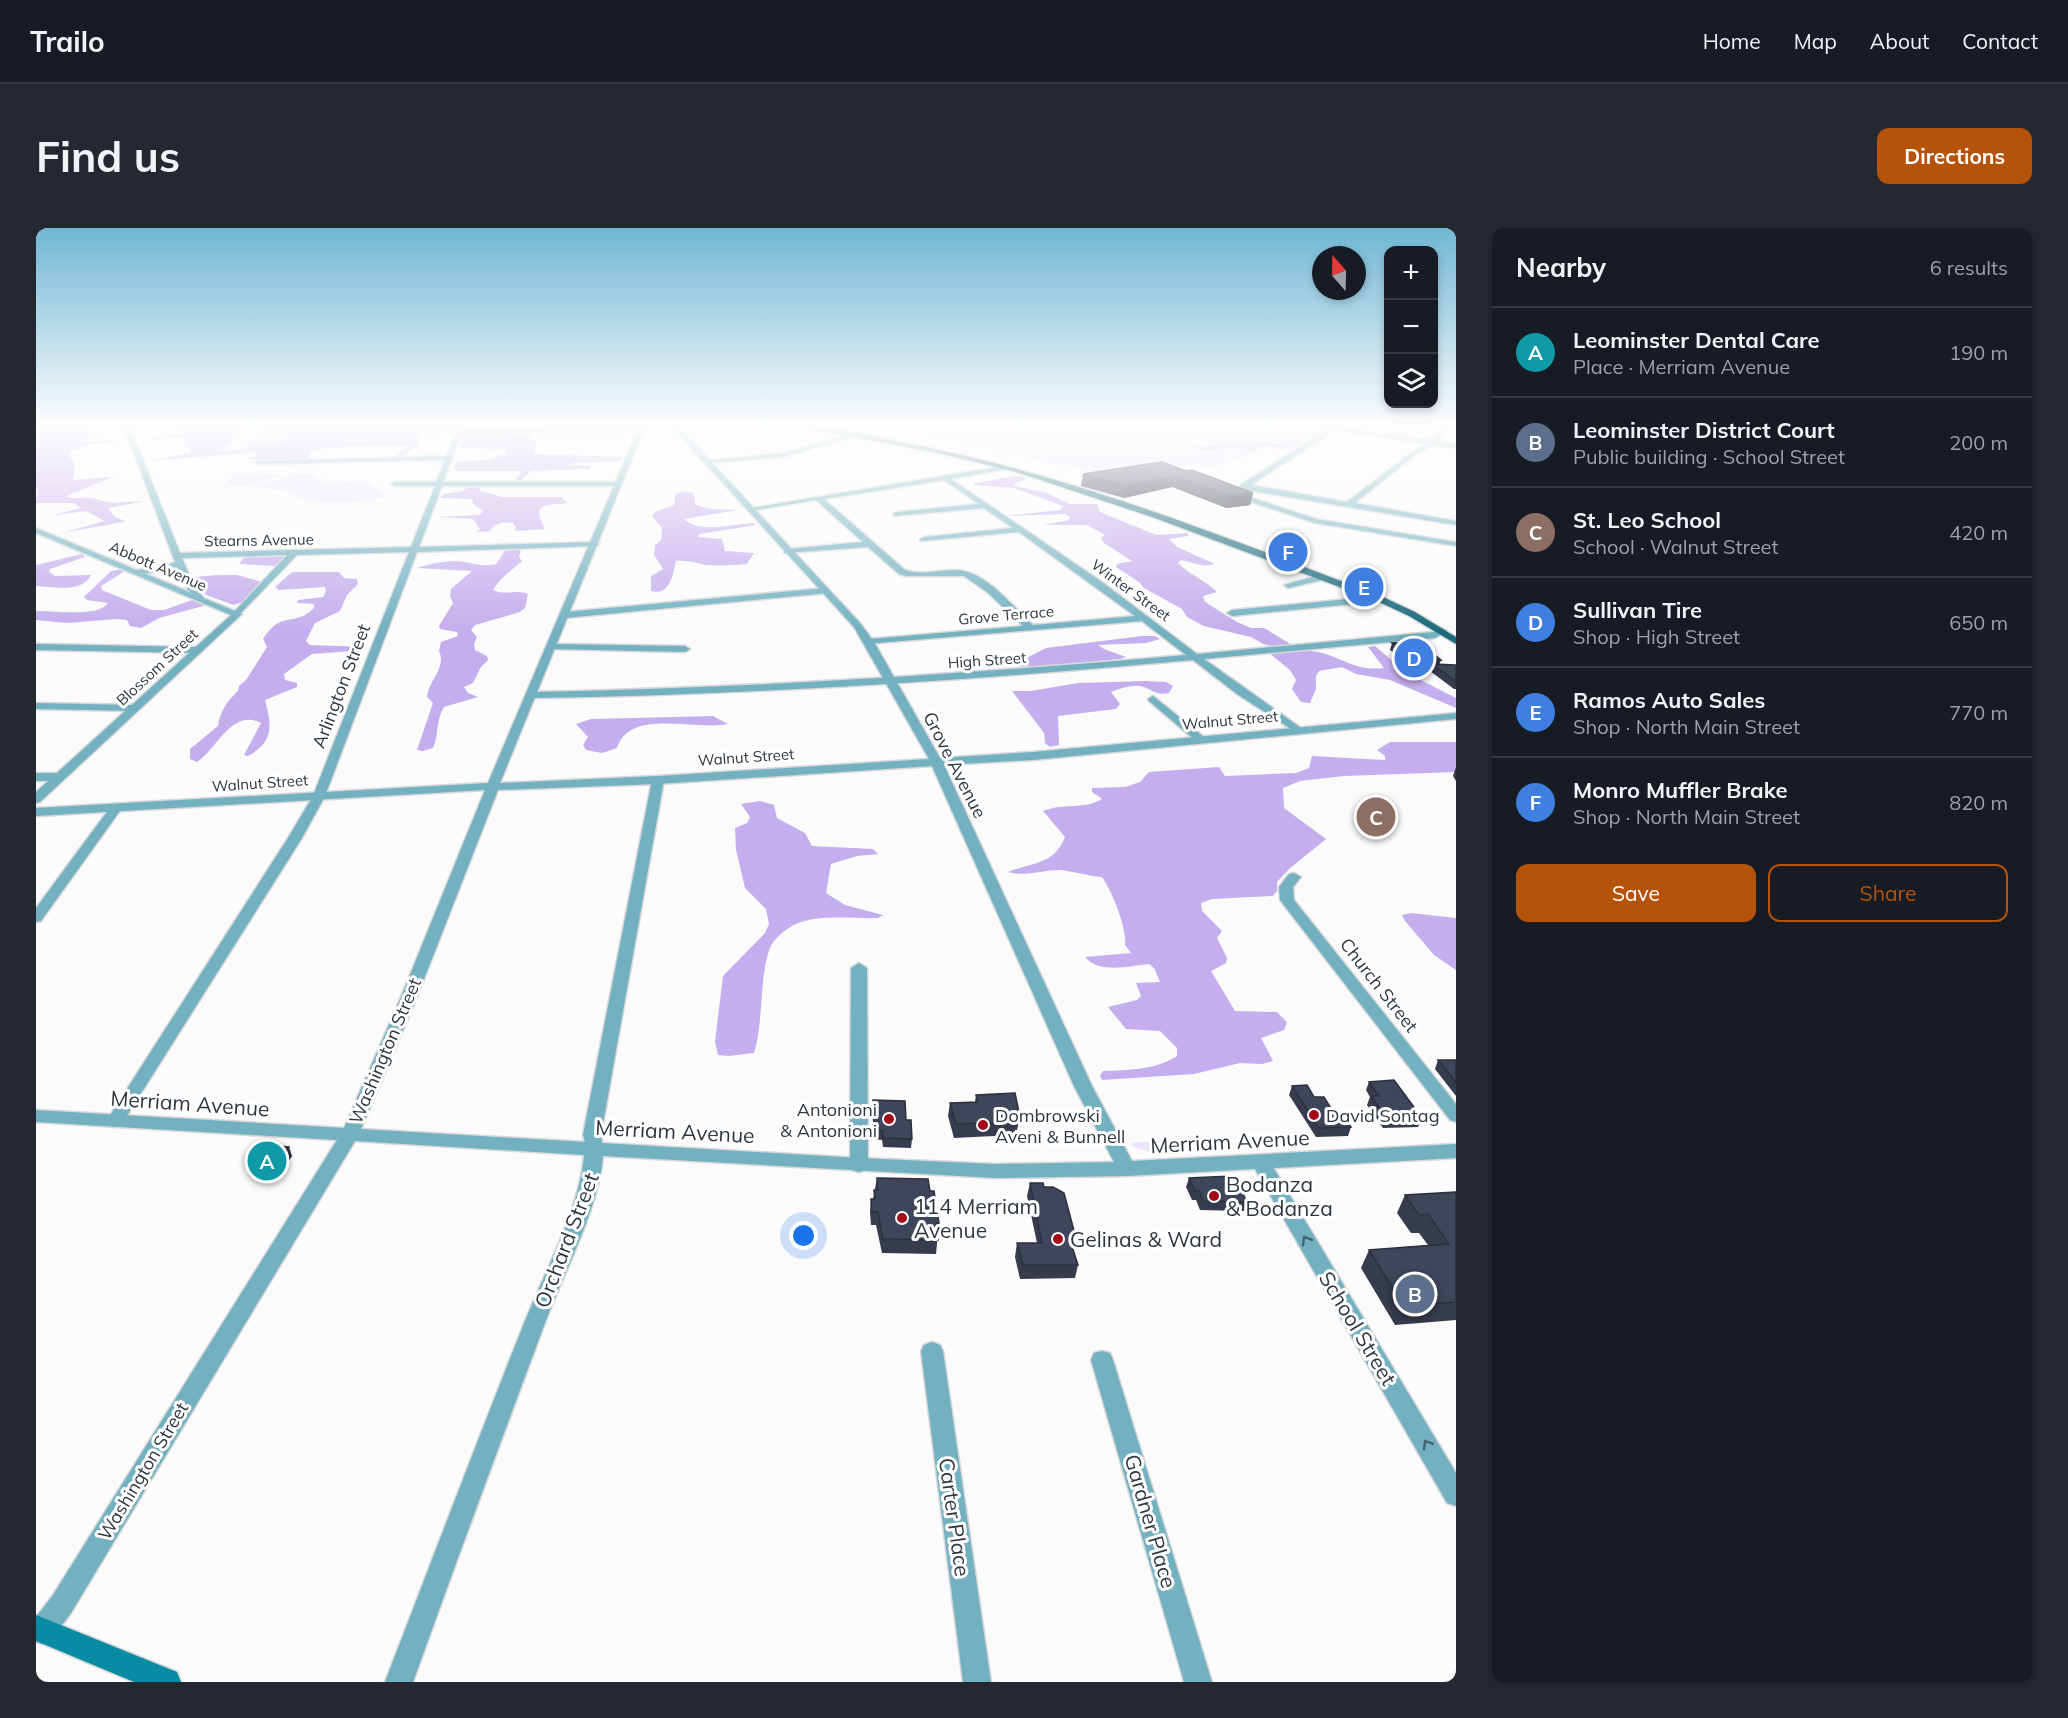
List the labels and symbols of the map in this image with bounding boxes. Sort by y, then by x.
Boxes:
north arrow [1312,246,1366,300]
street label: Stearns Avenue [204,530,314,550]
pin: F [1268,530,1308,574]
street label: Abbott Avenue [106,537,210,595]
street label: Winter Street [1088,555,1174,625]
pin: E [1344,564,1384,610]
street label: Grove Terrace [957,601,1055,629]
street label: Arlington Street [307,621,375,751]
street label: Blossom Street [112,624,202,710]
pin: D [1394,636,1434,680]
street label: High Street [947,648,1027,672]
street label: Walnut Street [1181,706,1279,734]
street label: Grove Avenue [918,708,992,822]
street label: Walnut Street [697,744,795,770]
street label: Walnut Street [211,770,309,796]
pin: C [1356,794,1396,840]
street label: Church Street [1335,933,1423,1037]
street label: Washington Street [344,974,426,1128]
street label: Merriam Avenue [110,1084,270,1122]
place label: Antonioni & Antonioni [780,1098,877,1142]
place label: Dombrowski Aveni & Bunnell [995,1104,1125,1148]
place label: David Sontag [1326,1104,1440,1127]
marker: David Sontag [1307,1108,1321,1122]
marker: Antonioni & Antonioni [882,1112,896,1126]
street label: Merriam Avenue [595,1114,755,1148]
marker: Dombrowski Aveni & Bunnell [976,1118,990,1132]
street label: Merriam Avenue [1150,1124,1310,1158]
pin: A [248,1138,286,1184]
street label: Orchard Street [528,1169,604,1311]
place label: Bodanza & Bodanza [1226,1171,1333,1221]
marker: Bodanza & Bodanza [1207,1189,1221,1203]
place label: 114 Merriam Avenue [914,1193,1038,1243]
marker: 114 Merriam Avenue [895,1211,909,1225]
your location [789,1221,818,1250]
place label: Gelinas & Ward [1070,1226,1222,1252]
marker: Gelinas & Ward [1051,1232,1065,1246]
one-way arrow [1302,1236,1313,1246]
street label: School Street [1314,1266,1402,1390]
pin: B [1396,1272,1434,1316]
street label: Washington Street [93,1398,193,1544]
one-way arrow [1423,1440,1434,1450]
street label: Gardner Place [1120,1451,1182,1591]
street label: Carter Place [934,1456,976,1578]

